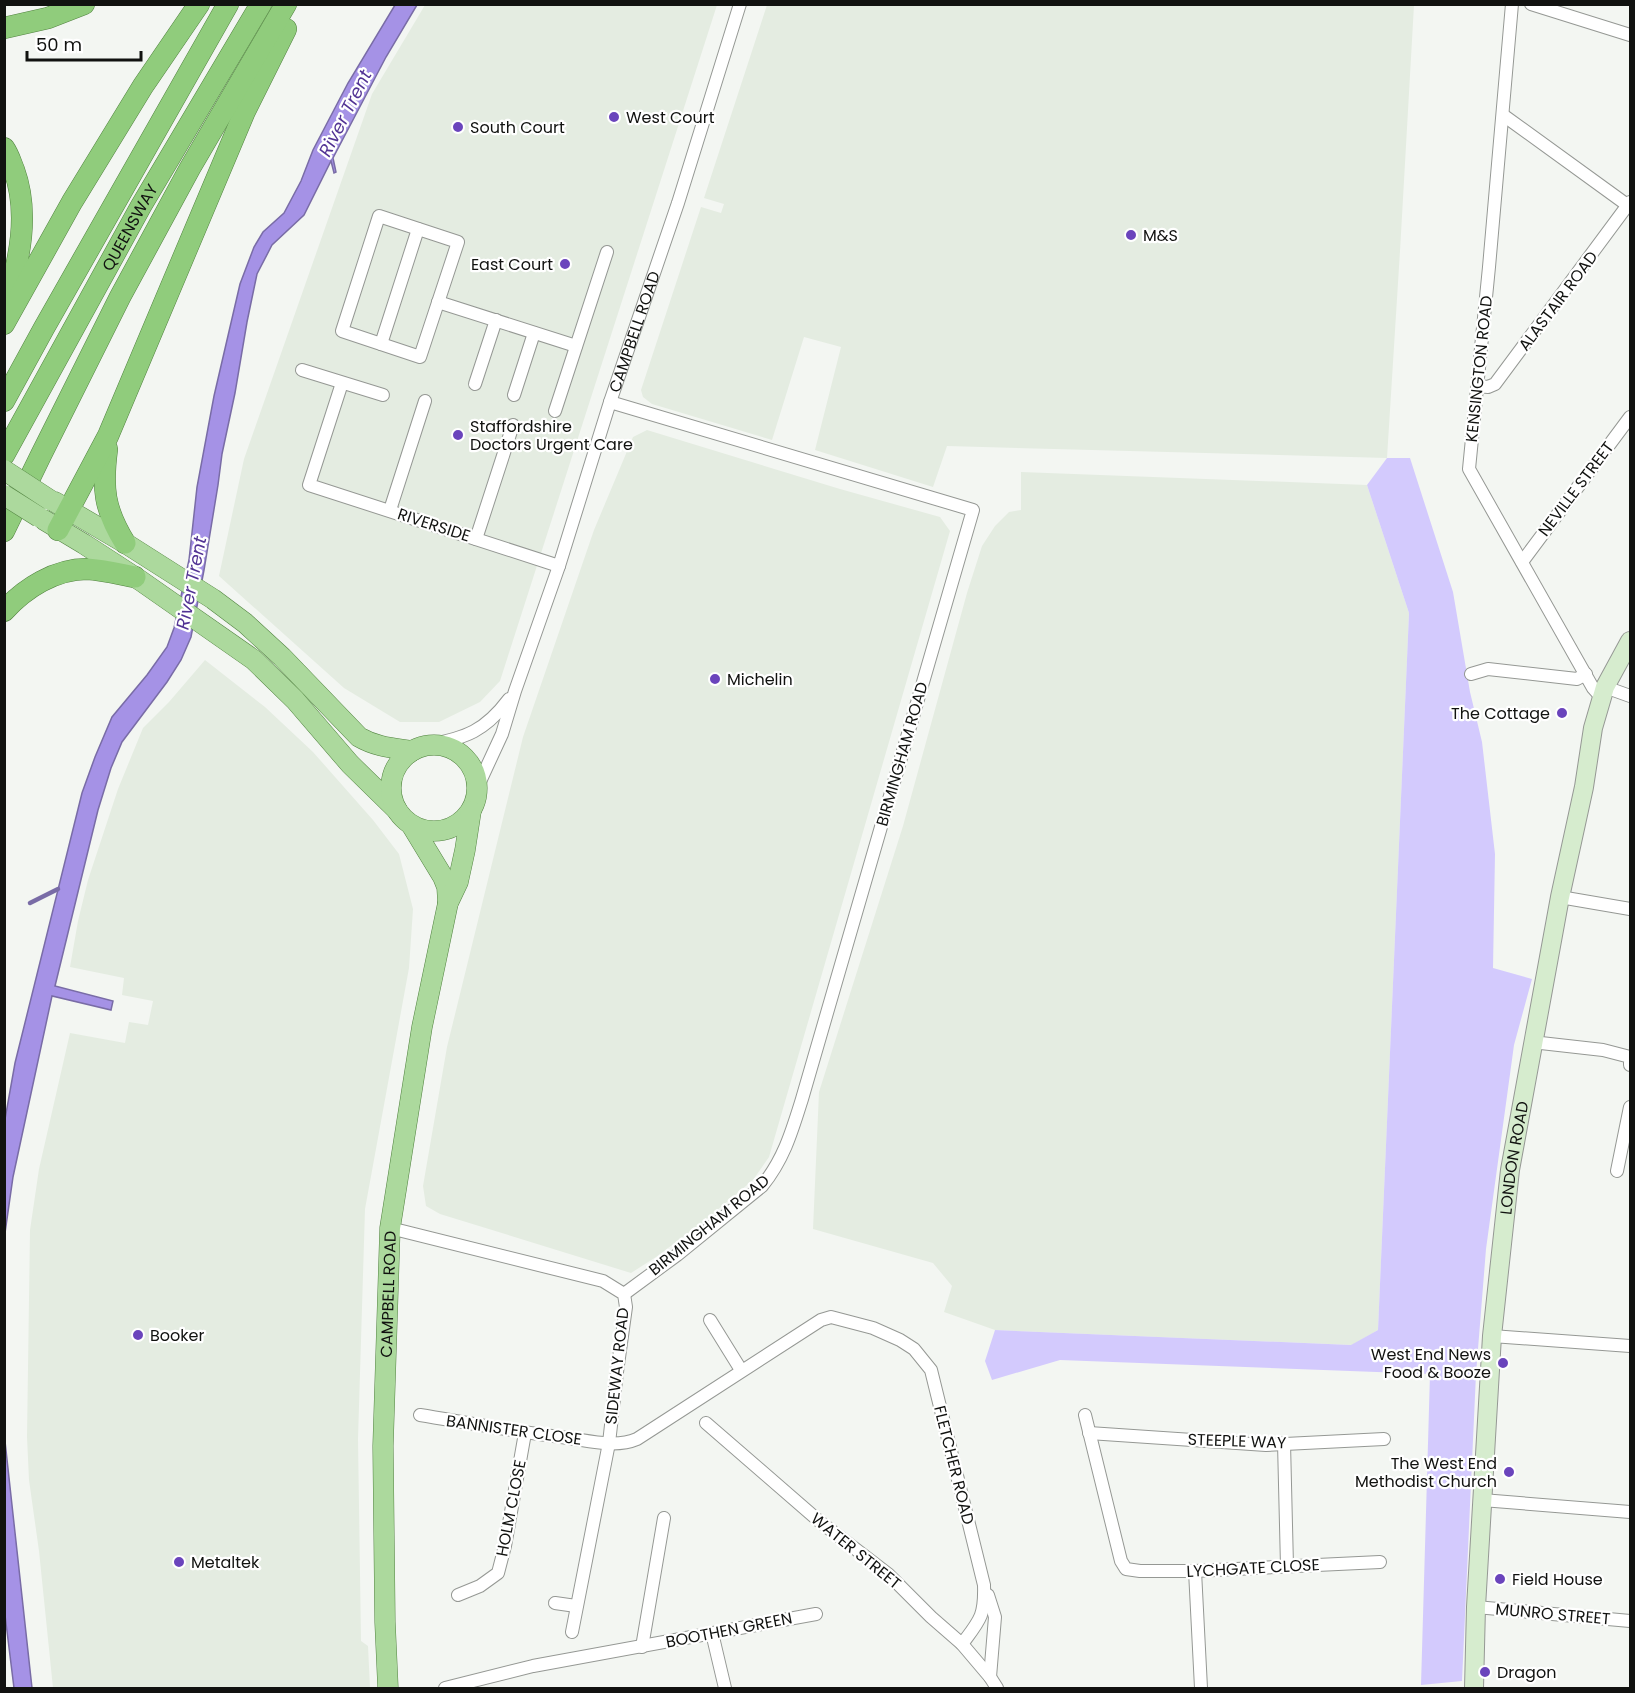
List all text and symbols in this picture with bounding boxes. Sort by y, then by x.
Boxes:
scale bar [27,24,141,62]
text: 50 m [36,32,82,57]
water label: River Trent [312,65,378,161]
place label: West Court [626,106,715,129]
marker: West Court [607,110,621,124]
place label: South Court [470,116,565,139]
marker: South Court [451,120,465,134]
street label: QUEENSWAY [96,179,163,275]
place label: M&S [1143,224,1178,247]
marker: M&S [1124,228,1138,242]
street label: ALASTAIR ROAD [1513,246,1603,356]
place label: East Court [471,253,553,276]
marker: East Court [558,257,572,271]
street label: CAMPBELL ROAD [603,268,665,395]
street label: KENSINGTON ROAD [1460,295,1498,443]
place label: Staffordshire Doctors Urgent Care [470,415,633,456]
marker: Staffordshire Doctors Urgent Care [451,428,465,442]
street label: NEVILLE STREET [1533,437,1619,541]
street label: RIVERSIDE [395,502,473,548]
water label: River Trent [170,534,212,632]
place label: Michelin [727,668,793,691]
marker: Michelin [708,672,722,686]
street label: BIRMINGHAM ROAD [870,679,934,829]
place label: The Cottage [1451,702,1550,725]
marker: The Cottage [1555,706,1569,720]
street label: LONDON ROAD [1494,1099,1534,1216]
street label: BIRMINGHAM ROAD [644,1169,774,1281]
street label: CAMPBELL ROAD [374,1230,401,1358]
street label: SIDEWAY ROAD [599,1306,635,1426]
place label: Booker [150,1324,204,1347]
marker: Booker [131,1328,145,1342]
place label: West End News Food & Booze [1371,1343,1491,1384]
marker: West End News Food & Booze [1496,1356,1510,1370]
street label: FLETCHER ROAD [928,1403,980,1527]
street label: BANNISTER CLOSE [445,1409,583,1451]
street label: STEEPLE WAY [1187,1428,1287,1454]
place label: The West End Methodist Church [1355,1452,1497,1493]
street label: HOLM CLOSE [490,1458,532,1558]
marker: The West End Methodist Church [1502,1465,1516,1479]
street label: WATER STREET [806,1507,906,1595]
place label: Metaltek [191,1551,260,1574]
street label: LYCHGATE CLOSE [1186,1553,1320,1583]
marker: Metaltek [172,1555,186,1569]
place label: Field House [1512,1568,1603,1591]
marker: Field House [1493,1572,1507,1586]
street label: MUNRO STREET [1495,1598,1612,1631]
street label: BOOTHEN GREEN [664,1606,794,1654]
place label: Dragon [1497,1661,1556,1684]
marker: Dragon [1478,1665,1492,1679]

